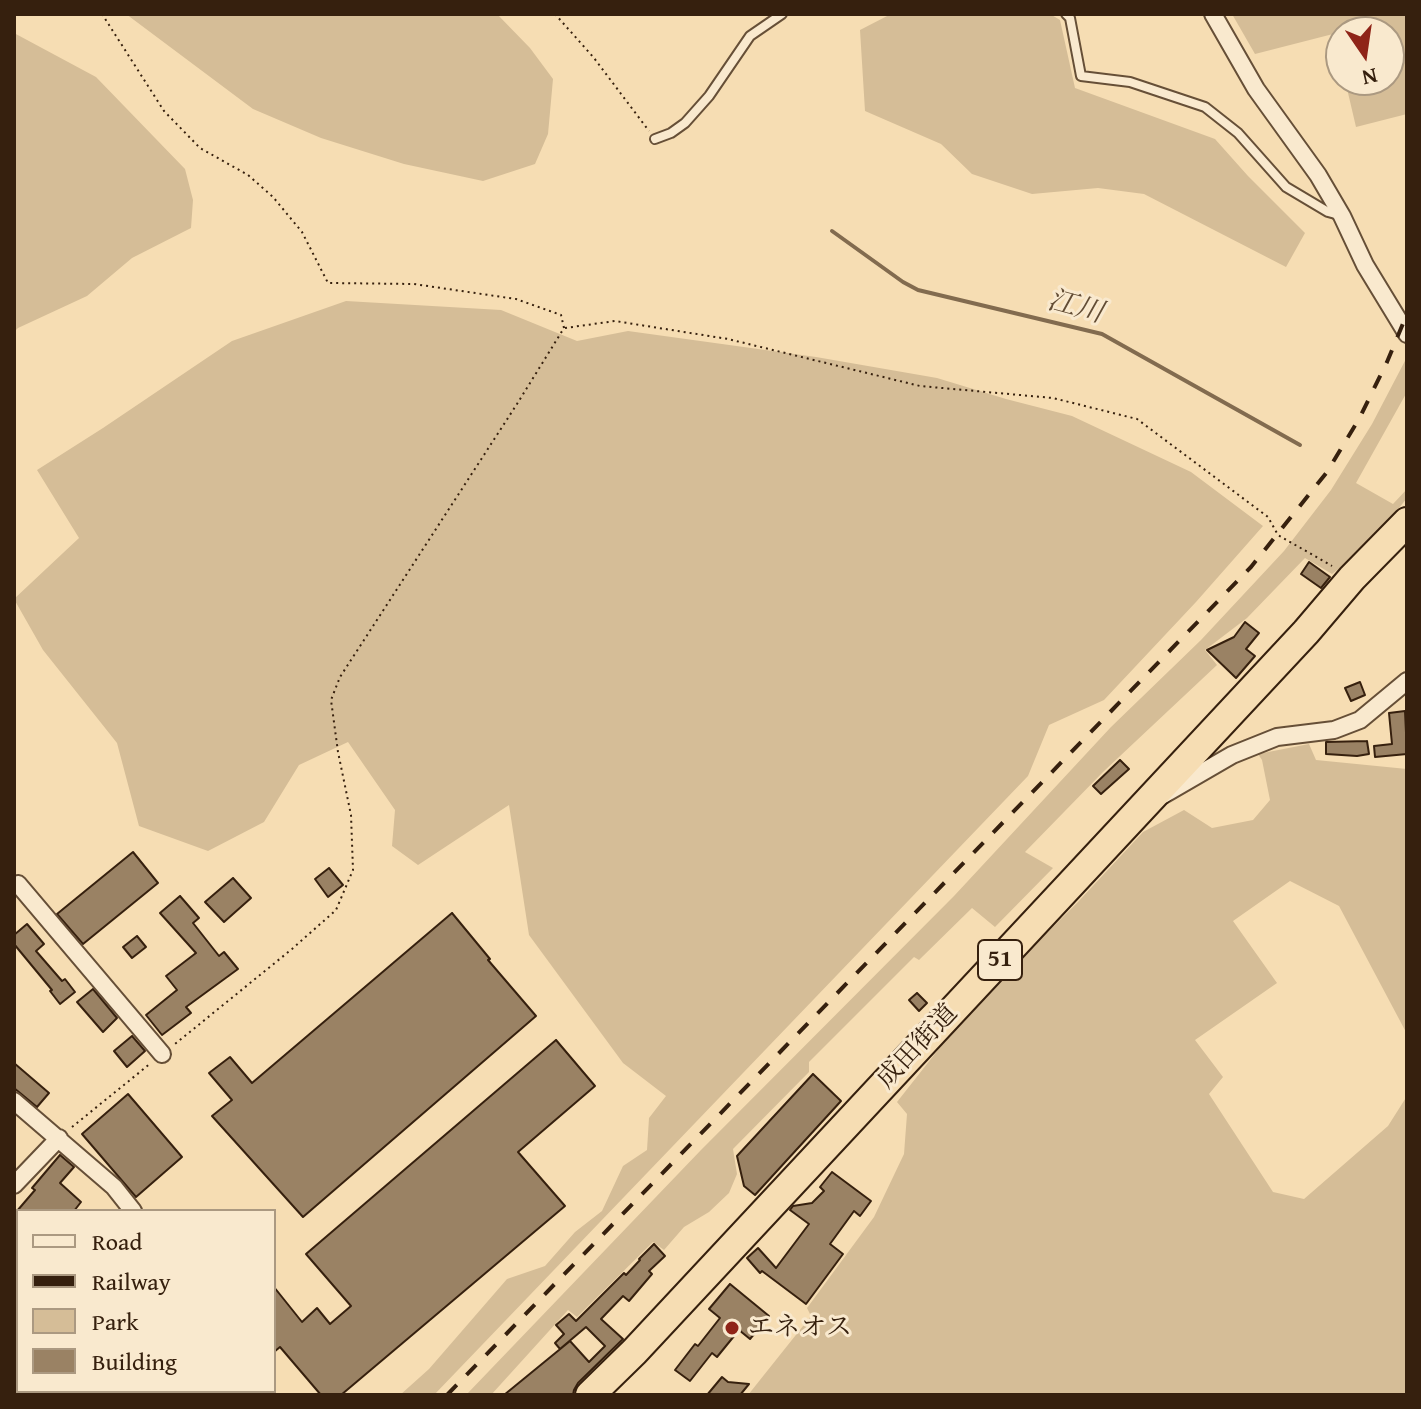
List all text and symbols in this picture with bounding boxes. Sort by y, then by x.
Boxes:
north arrow [1325,16,1405,96]
text: N [1359,60,1381,95]
water label: 江川 [1044,285,1106,331]
road number: 51 [978,940,1022,980]
street label: 成田街道 [871,998,965,1096]
legend [16,1209,276,1393]
text: Road [92,1224,142,1259]
text: Railway [92,1264,171,1299]
text: Park [92,1304,138,1339]
place label: エネオス [748,1312,852,1344]
marker: エネオス [723,1319,741,1337]
text: Building [92,1344,177,1379]

